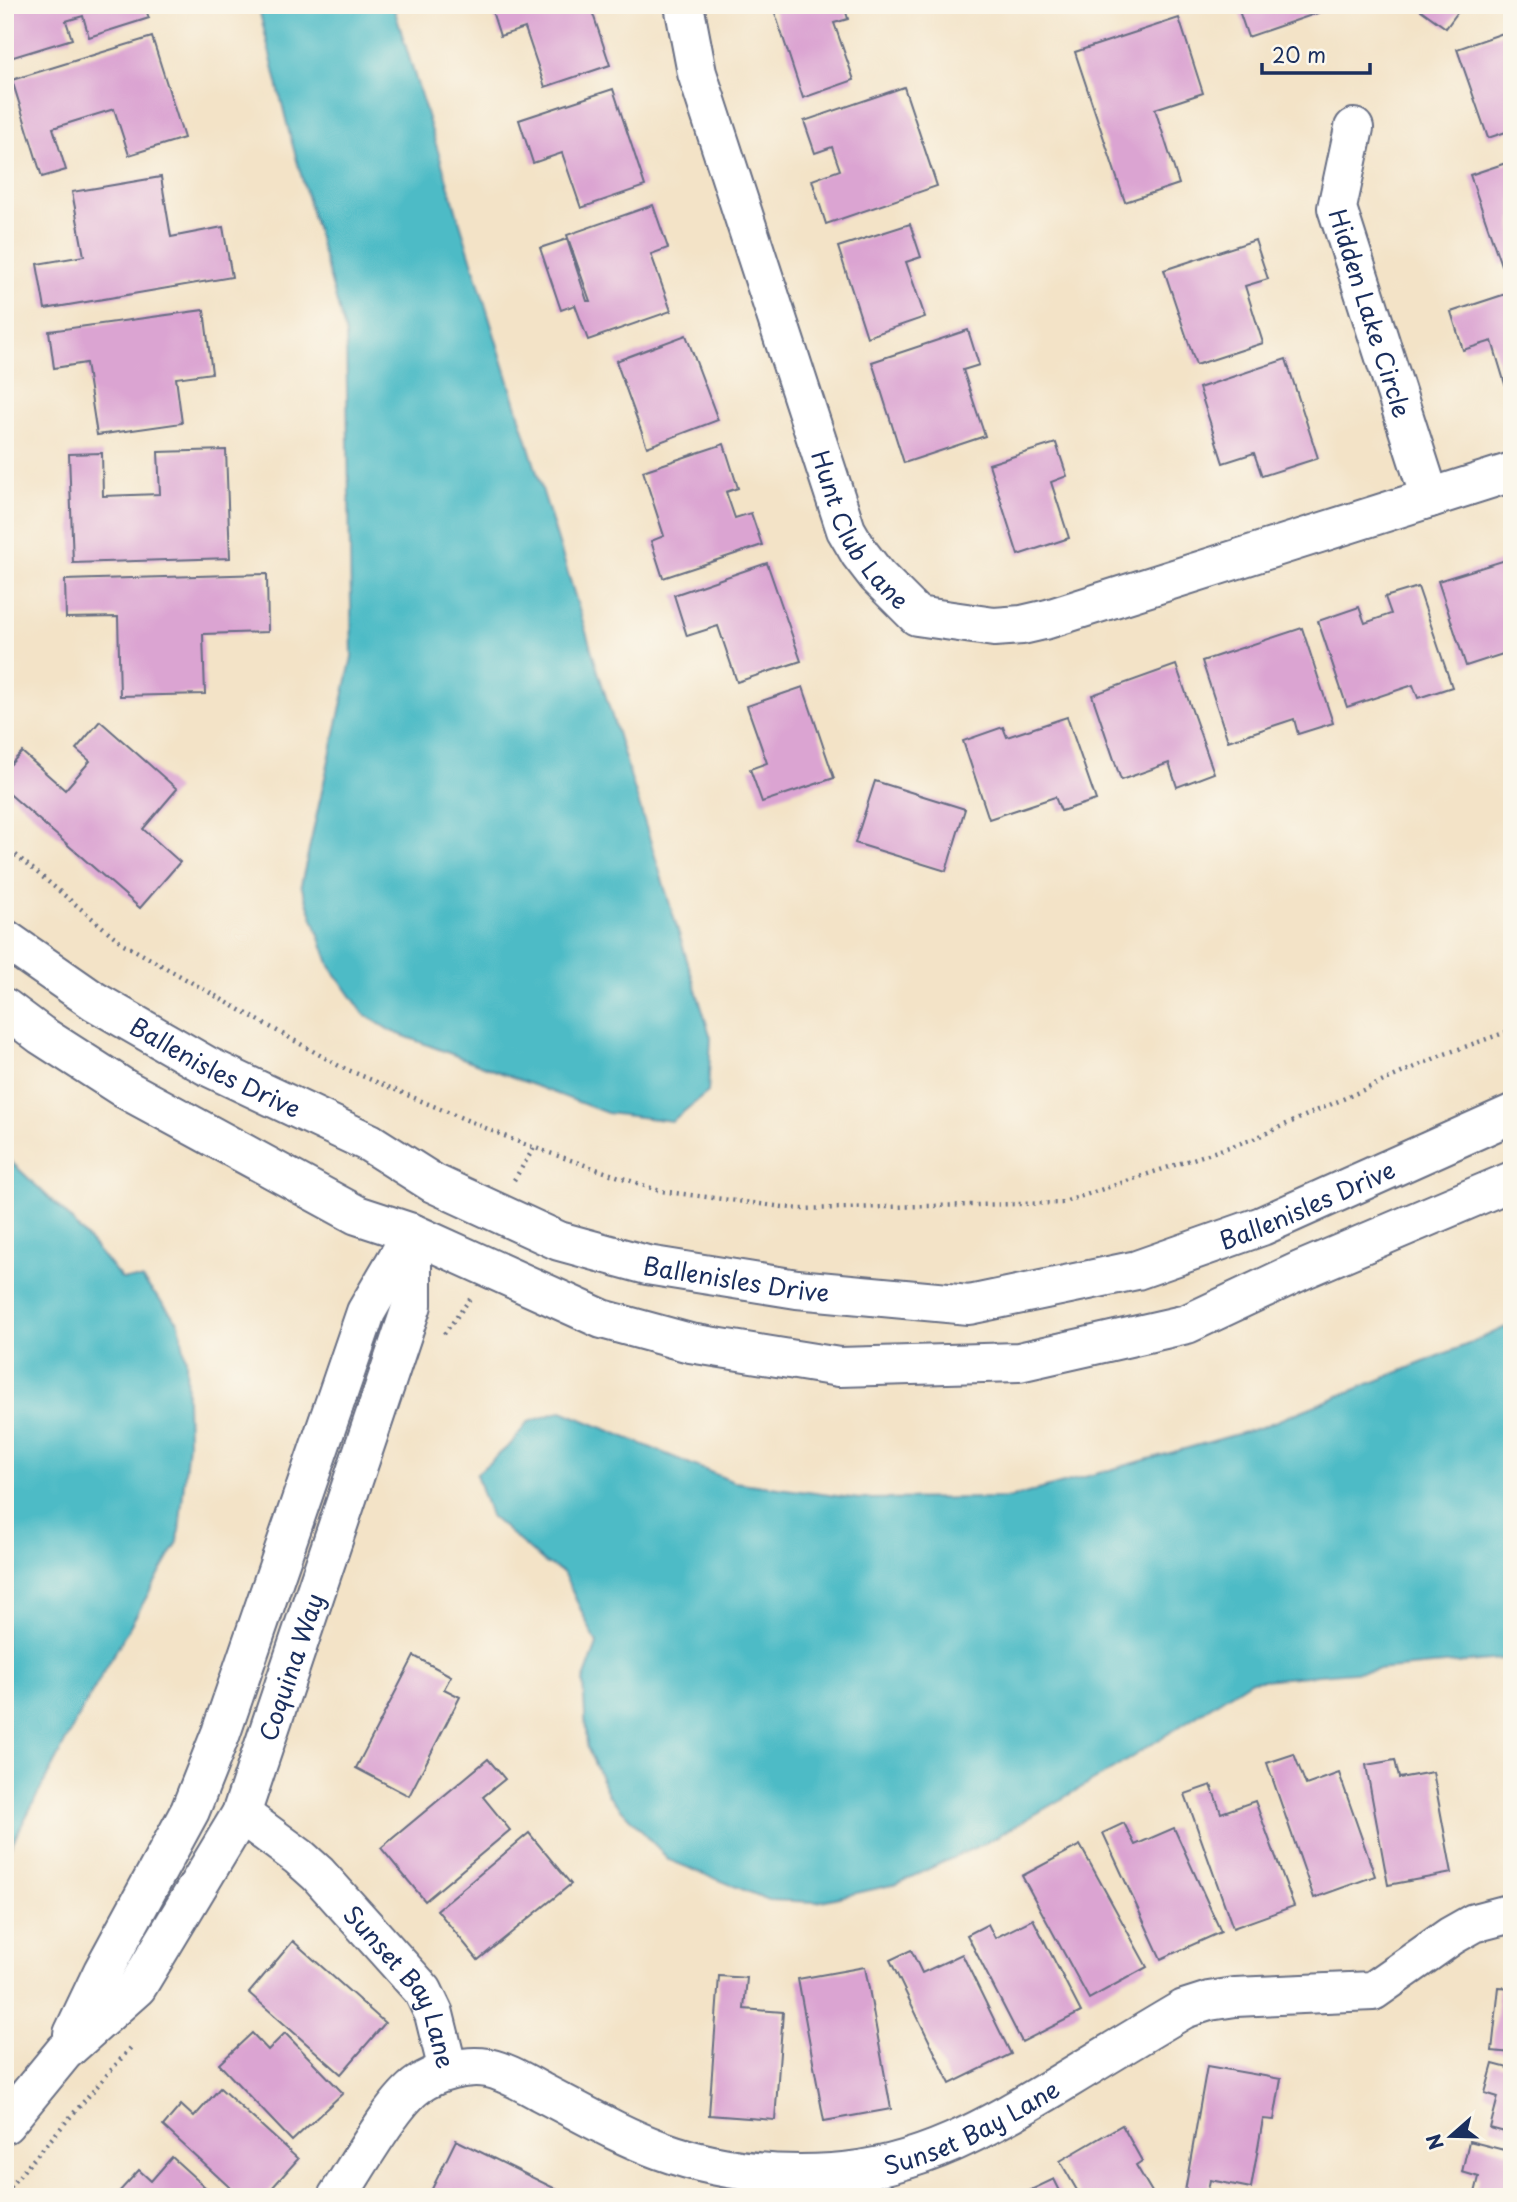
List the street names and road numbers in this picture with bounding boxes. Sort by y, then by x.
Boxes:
street label: Hidden Lake Circle [1320,204,1421,422]
street label: Hunt Club Lane [803,445,918,617]
street label: Ballenisles Drive [124,1008,307,1126]
street label: Ballenisles Drive [1214,1151,1400,1258]
street label: Ballenisles Drive [640,1247,831,1310]
street label: Coquina Way [249,1588,332,1746]
street label: Sunset Bay Lane [336,1897,465,2072]
street label: Sunset Bay Lane [879,2070,1066,2183]

